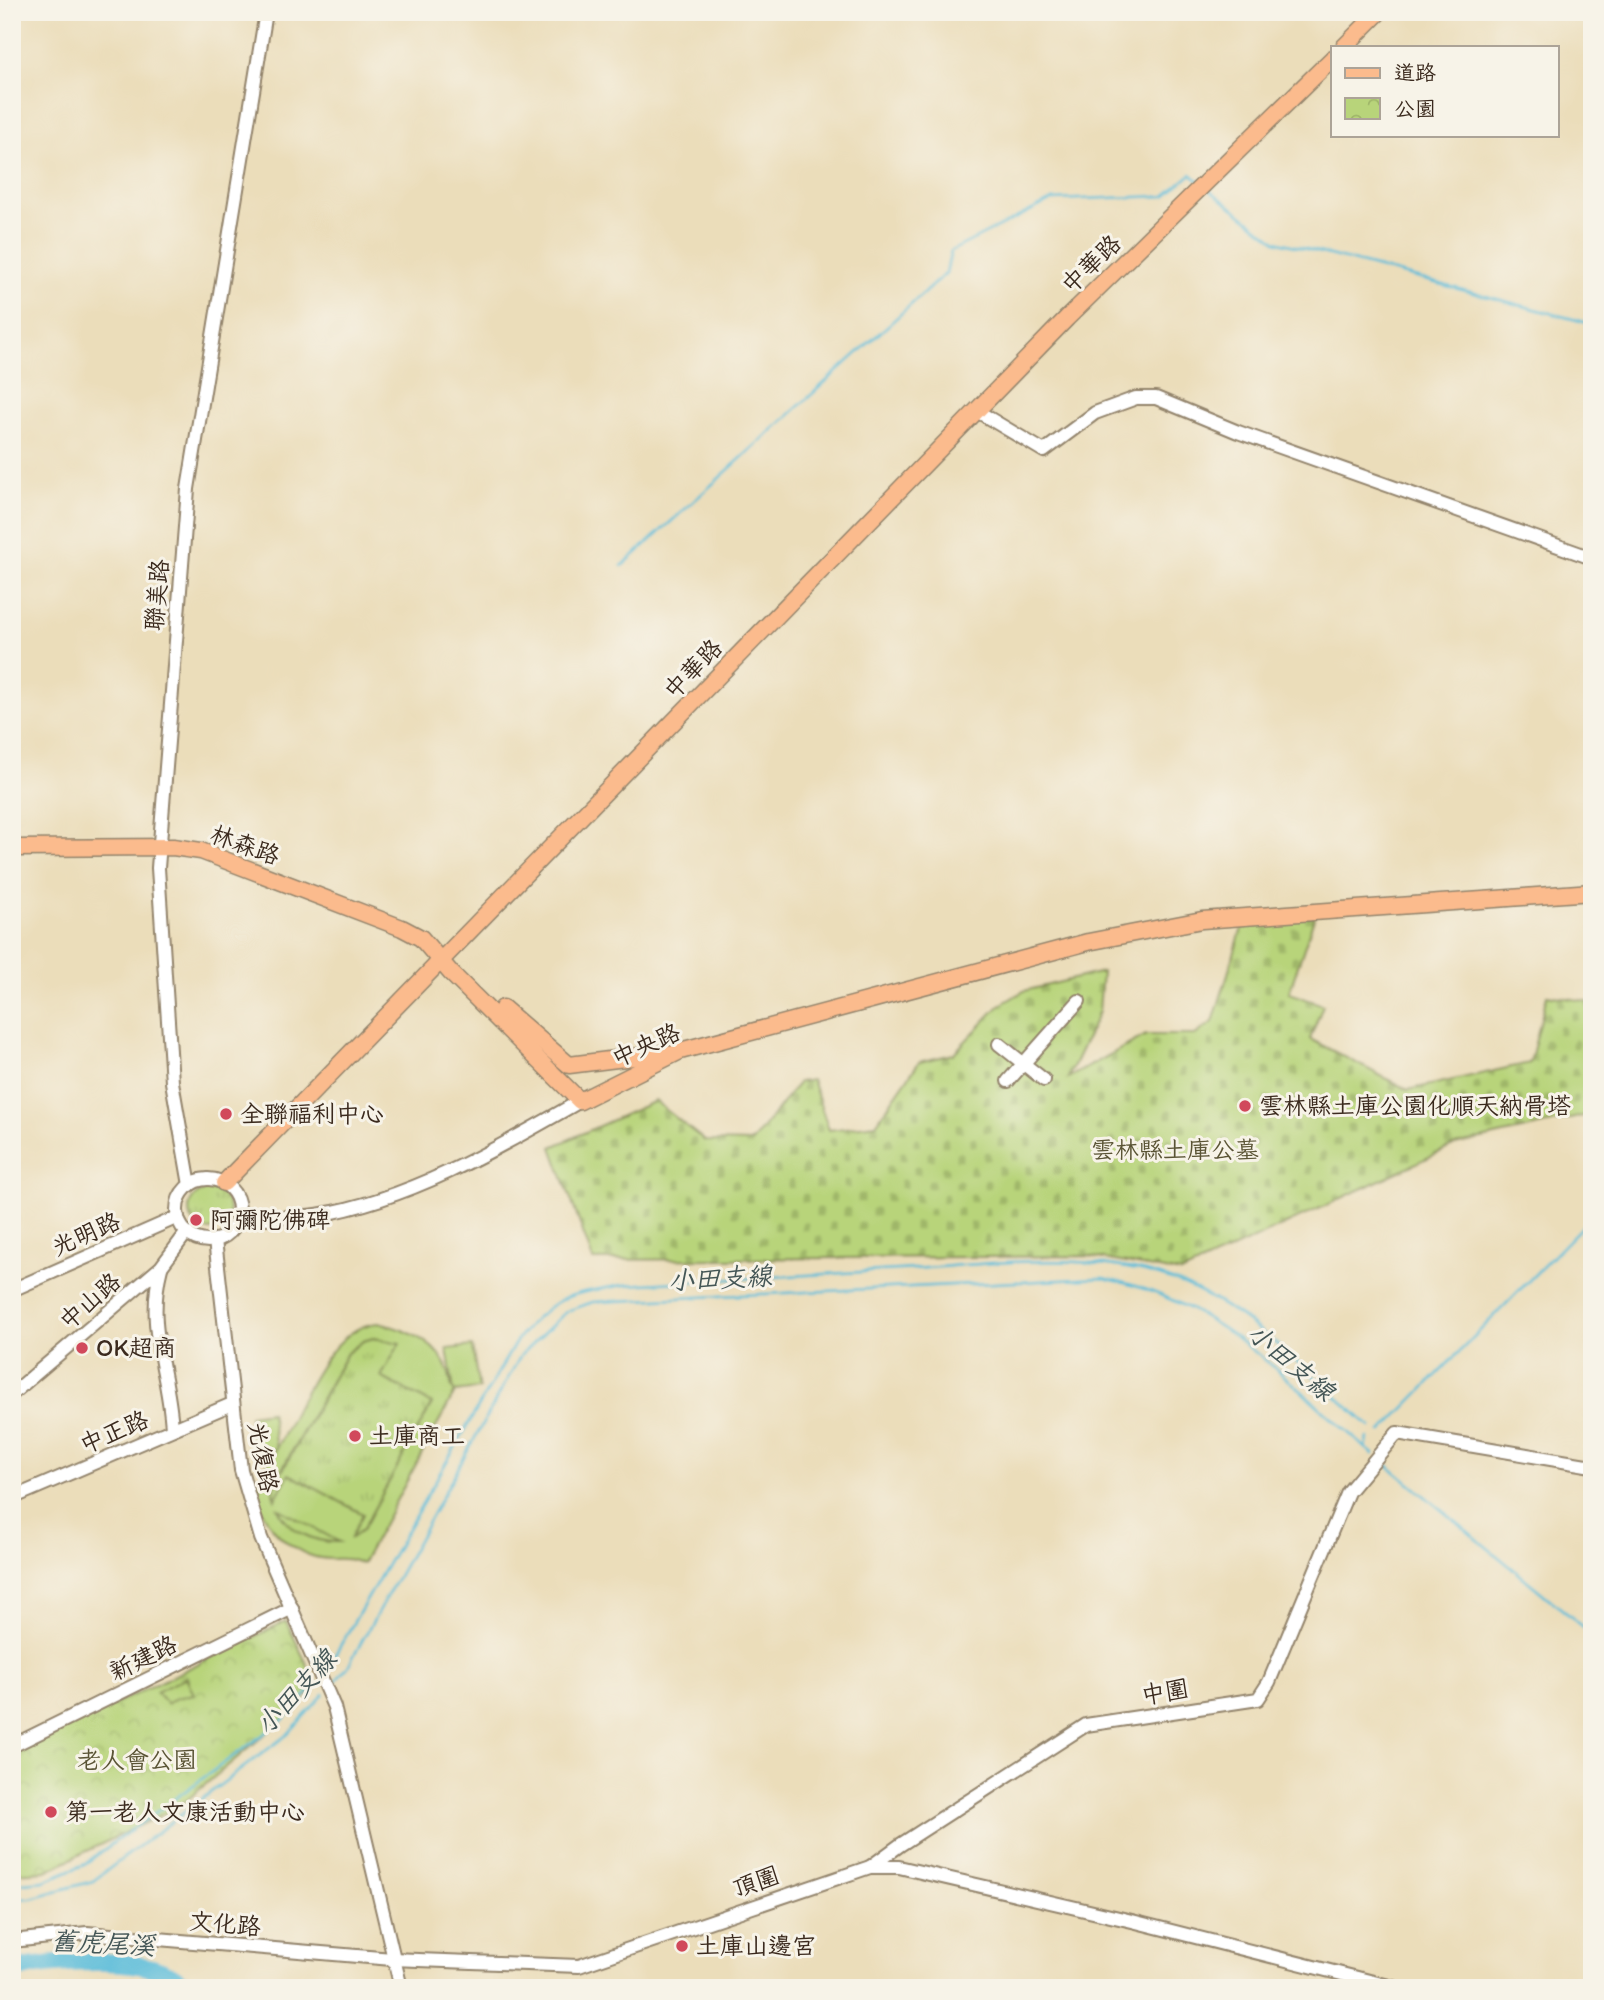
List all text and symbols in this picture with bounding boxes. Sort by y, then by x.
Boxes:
legend [1331,46,1558,136]
text: 道路 [1394,60,1436,85]
text: 公園 [1394,96,1436,121]
street label: 中華路 [1055,228,1127,299]
street label: 聯美路 [139,558,174,632]
street label: 中華路 [657,633,728,705]
street label: 林森路 [206,819,284,870]
street label: 中央路 [607,1017,685,1072]
place label: 雲林縣土庫公園化順天納骨塔 [1259,1091,1571,1120]
marker: 雲林縣土庫公園化順天納骨塔 [1237,1098,1253,1114]
place label: 全聯福利中心 [240,1099,384,1128]
marker: 全聯福利中心 [218,1106,234,1122]
park label: 雲林縣土庫公墓 [1091,1135,1259,1164]
place label: 阿彌陀佛碑 [210,1205,330,1234]
street label: 光明路 [47,1206,125,1261]
marker: 阿彌陀佛碑 [188,1212,204,1228]
water label: 小田支線 [667,1259,775,1297]
street label: 中山路 [53,1266,126,1335]
water label: 小田支線 [1241,1316,1343,1409]
place label: OK超商 [96,1333,177,1362]
marker: OK超商 [74,1340,90,1356]
street label: 中正路 [75,1404,153,1459]
street label: 光復路 [242,1419,285,1495]
place label: 土庫商工 [369,1421,465,1450]
marker: 土庫商工 [347,1428,363,1444]
street label: 新建路 [104,1629,181,1686]
water label: 小田支線 [249,1642,345,1741]
street label: 中圍 [1139,1673,1191,1710]
park label: 老人會公園 [77,1745,197,1774]
place label: 第一老人文康活動中心 [65,1797,305,1826]
marker: 第一老人文康活動中心 [43,1804,59,1820]
street label: 頂圍 [729,1860,783,1903]
street label: 文化路 [188,1906,262,1941]
water label: 舊虎尾溪 [50,1924,158,1962]
place label: 土庫山邊宮 [696,1931,816,1960]
marker: 土庫山邊宮 [674,1938,690,1954]

